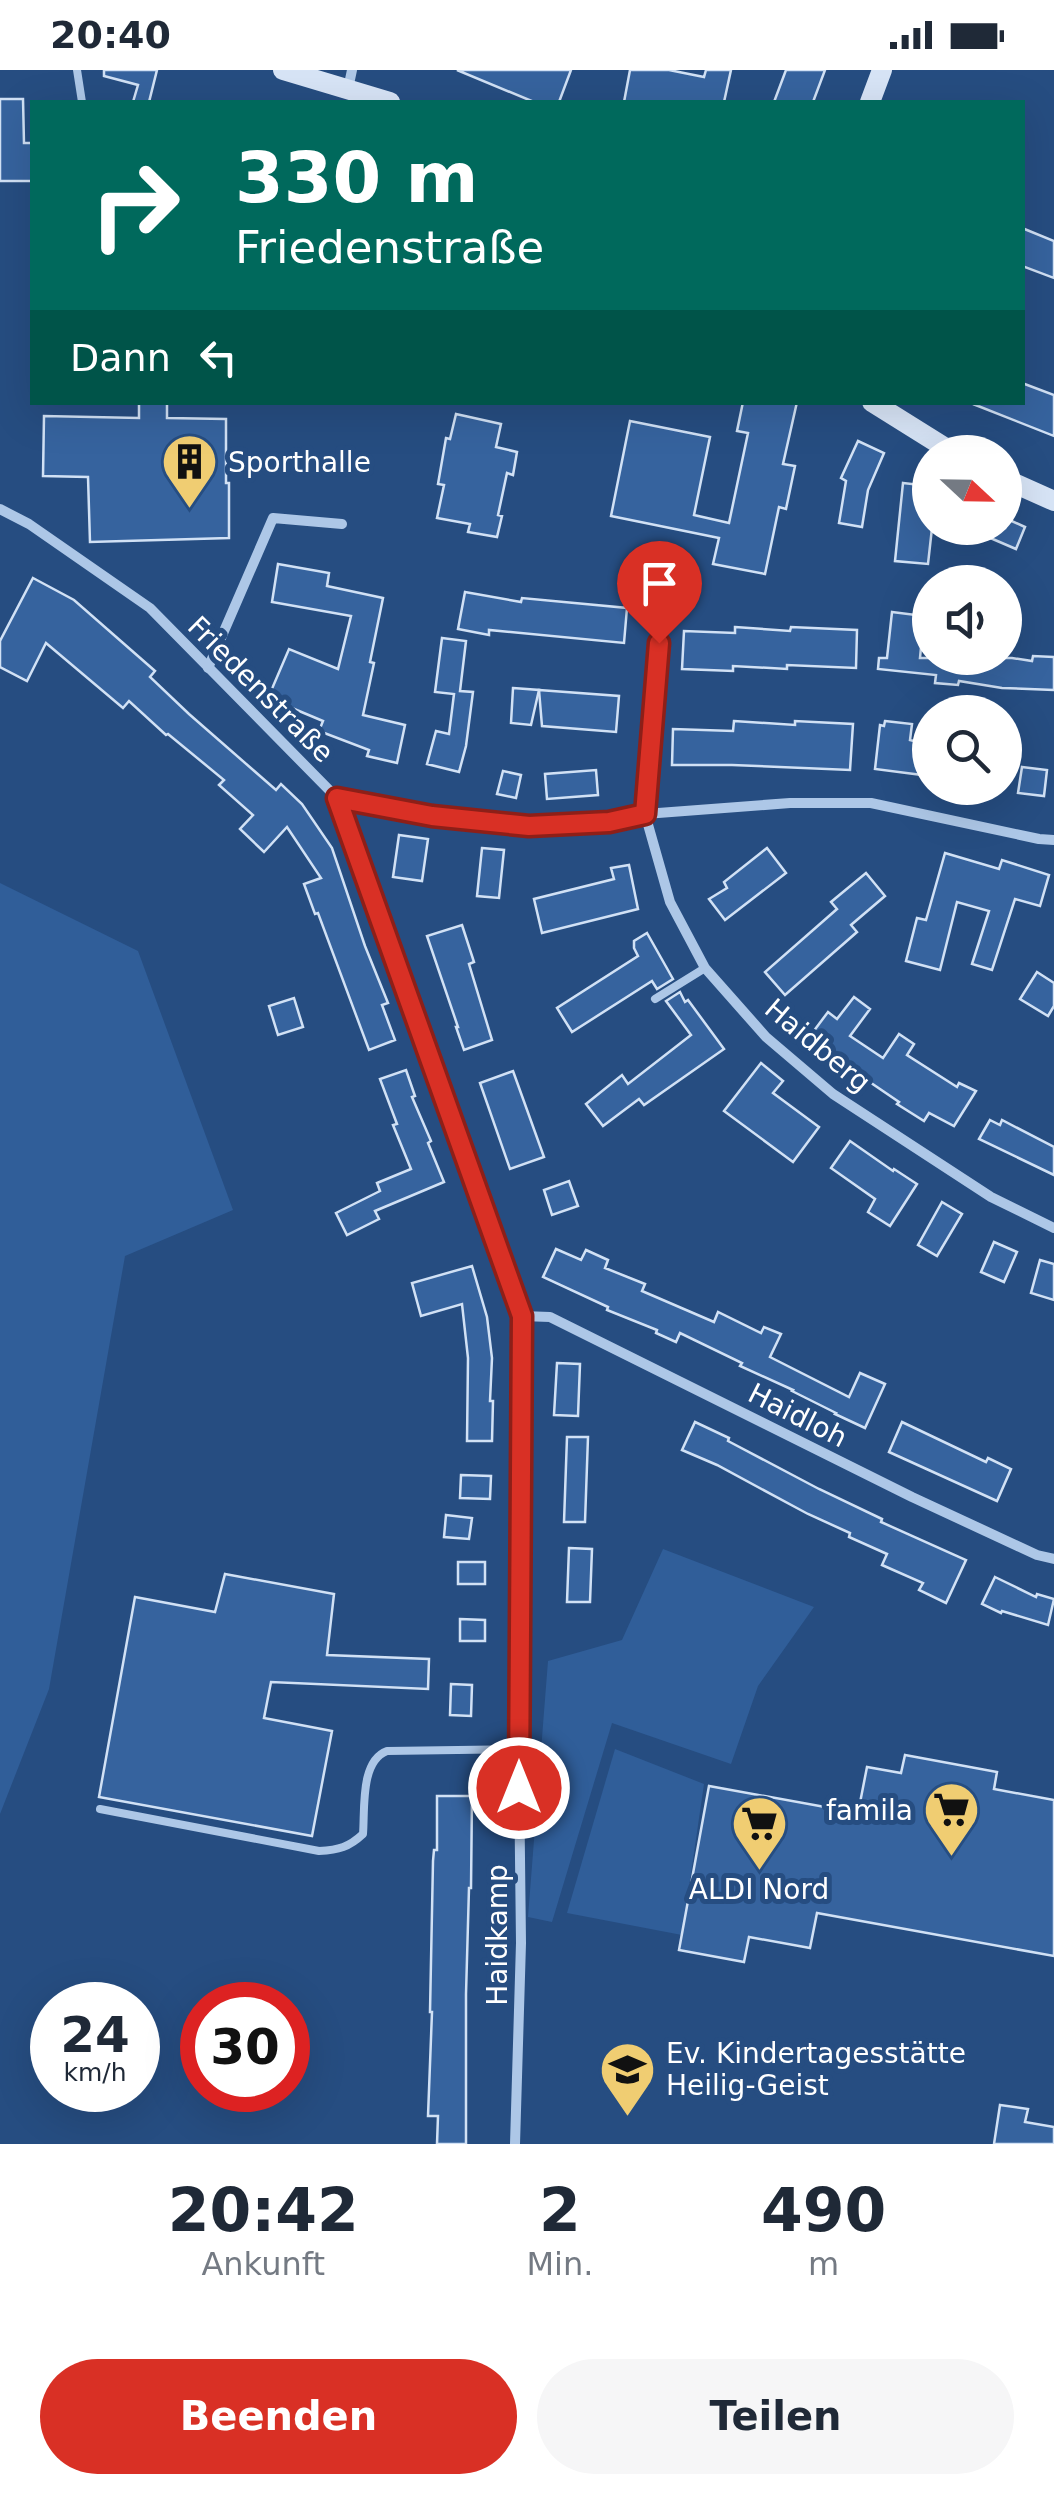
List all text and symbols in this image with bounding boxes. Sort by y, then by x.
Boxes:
text: 20:40 [50,13,171,57]
text: 330 m [235,137,478,219]
icon: right [70,140,200,270]
text: Friedenstraße [235,221,544,274]
icon: left [191,330,246,385]
text: Dann [70,336,171,380]
building icon: Sporthalle [159,432,219,511]
north arrow [912,435,1022,545]
map controls [912,435,1022,805]
place label: Sporthalle [228,446,371,479]
pin [617,541,702,644]
icon: arrive [632,556,687,611]
button: sound [912,565,1022,675]
street label: Friedenstraße [181,610,340,769]
button: search [912,695,1022,805]
street label: Haidberg [758,992,877,1099]
street label: Haidloh [743,1377,853,1454]
position arrow [467,1736,571,1840]
supermarket icon: famila [922,1780,982,1859]
supermarket icon: ALDI Nord [729,1793,789,1872]
place label: famila [826,1794,913,1827]
street label: Haidkamp [481,1864,514,2006]
place label: ALDI Nord [689,1873,829,1906]
speed limit sign: 30 [180,1982,310,2112]
text: 24 [60,2006,130,2064]
place label: Ev. Kindertagesstätte Heilig-Geist [666,2037,966,2102]
school or university icon: Ev. Kindertagesstätte Heilig-Geist [597,2039,657,2118]
text: km/h [63,2058,127,2087]
text: 20:42 [168,2175,359,2245]
text: 2 [539,2175,581,2245]
text: 490 [761,2175,886,2245]
text: Ankunft [201,2245,325,2283]
text: Min. [526,2245,593,2283]
text: m [808,2245,839,2283]
button: Beenden [40,2359,517,2474]
button: Teilen [537,2359,1014,2474]

